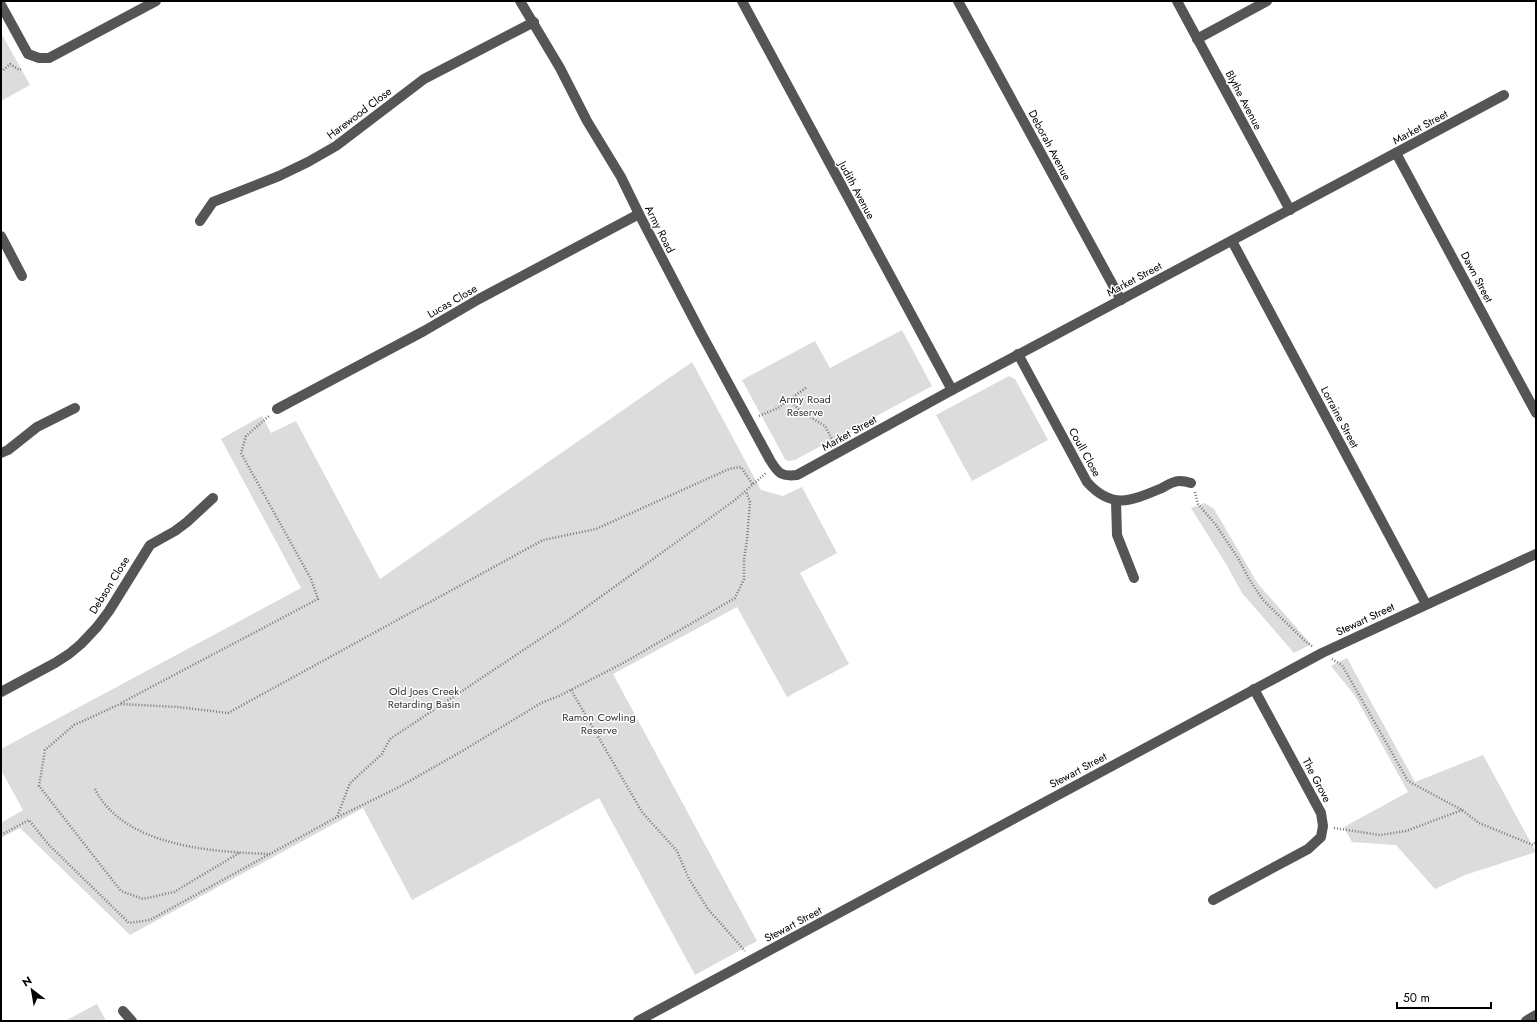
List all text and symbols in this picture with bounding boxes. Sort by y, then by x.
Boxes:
street label: Blythe Avenue [1222,67,1267,133]
street label: Harewood Close [323,83,395,143]
street label: Market Street [1390,106,1451,148]
street label: Deborah Avenue [1025,107,1075,183]
street label: Judith Avenue [834,156,879,222]
street label: Army Road [641,202,679,256]
street label: Dawn Street [1457,249,1497,306]
street label: Market Street [1104,258,1165,300]
street label: Lucas Close [424,280,480,322]
street label: Lorraine Street [1317,383,1363,451]
park label: Army Road Reserve [779,391,831,420]
street label: Market Street [819,411,880,455]
street label: Coull Close [1065,425,1105,480]
street label: Debson Close [85,553,133,617]
street label: Stewart Street [1333,598,1397,640]
park label: Old Joes Creek Retarding Basin [388,683,460,712]
park label: Ramon Cowling Reserve [562,709,636,738]
street label: Stewart Street [1046,748,1110,792]
street label: The Grove [1299,755,1336,805]
street label: Stewart Street [761,902,825,946]
north arrow [12,970,52,1010]
text: N [19,972,35,991]
scale bar [1397,984,1491,1010]
text: 50 m [1403,989,1430,1007]

